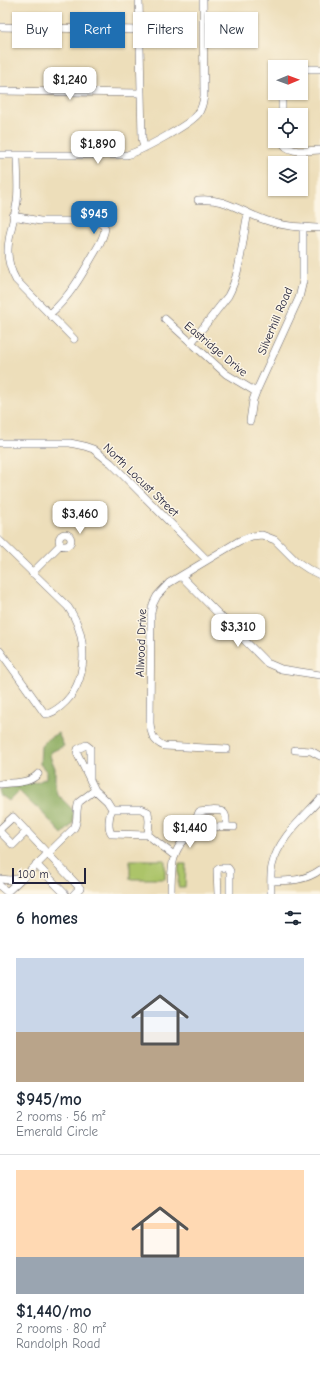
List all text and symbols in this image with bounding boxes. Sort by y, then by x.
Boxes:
chip: Buy [12,12,62,48]
chip: Rent [70,12,125,48]
chip: Filters [133,12,197,48]
chip: New [205,12,258,48]
north arrow [268,60,308,100]
map controls [268,60,308,196]
pin: $1,240 [37,67,103,101]
text: $1,240 [52,72,88,87]
button: locate [268,108,308,148]
pin: $1,890 [65,131,131,165]
text: $1,890 [80,136,116,151]
button: layers [268,156,308,196]
pin: $945 [70,201,118,235]
text: $945 [80,206,108,221]
street label: Silverhill Road [255,285,295,357]
street label: Eastridge Drive [182,319,250,379]
street label: North Locust Street [100,440,182,520]
pin: $3,460 [47,501,113,535]
text: $3,460 [61,506,99,521]
street label: Allwood Drive [133,609,149,677]
pin: $3,310 [205,614,271,648]
text: $3,310 [220,619,256,634]
pin: $1,440 [157,815,223,849]
text: $1,440 [172,820,208,835]
scale bar [12,866,86,885]
text: 100 m [18,868,49,881]
icon: filters [282,907,304,929]
text: 6 homes [16,909,78,928]
icon: home [124,984,196,1056]
text: $945/mo [16,1090,82,1109]
text: 2 rooms · 56 m² [16,1109,105,1124]
text: Emerald Circle [16,1124,98,1139]
icon: home [124,1196,196,1268]
text: $1,440/mo [16,1302,92,1321]
text: 2 rooms · 80 m² [16,1321,106,1336]
text: Randolph Road [16,1336,100,1351]

